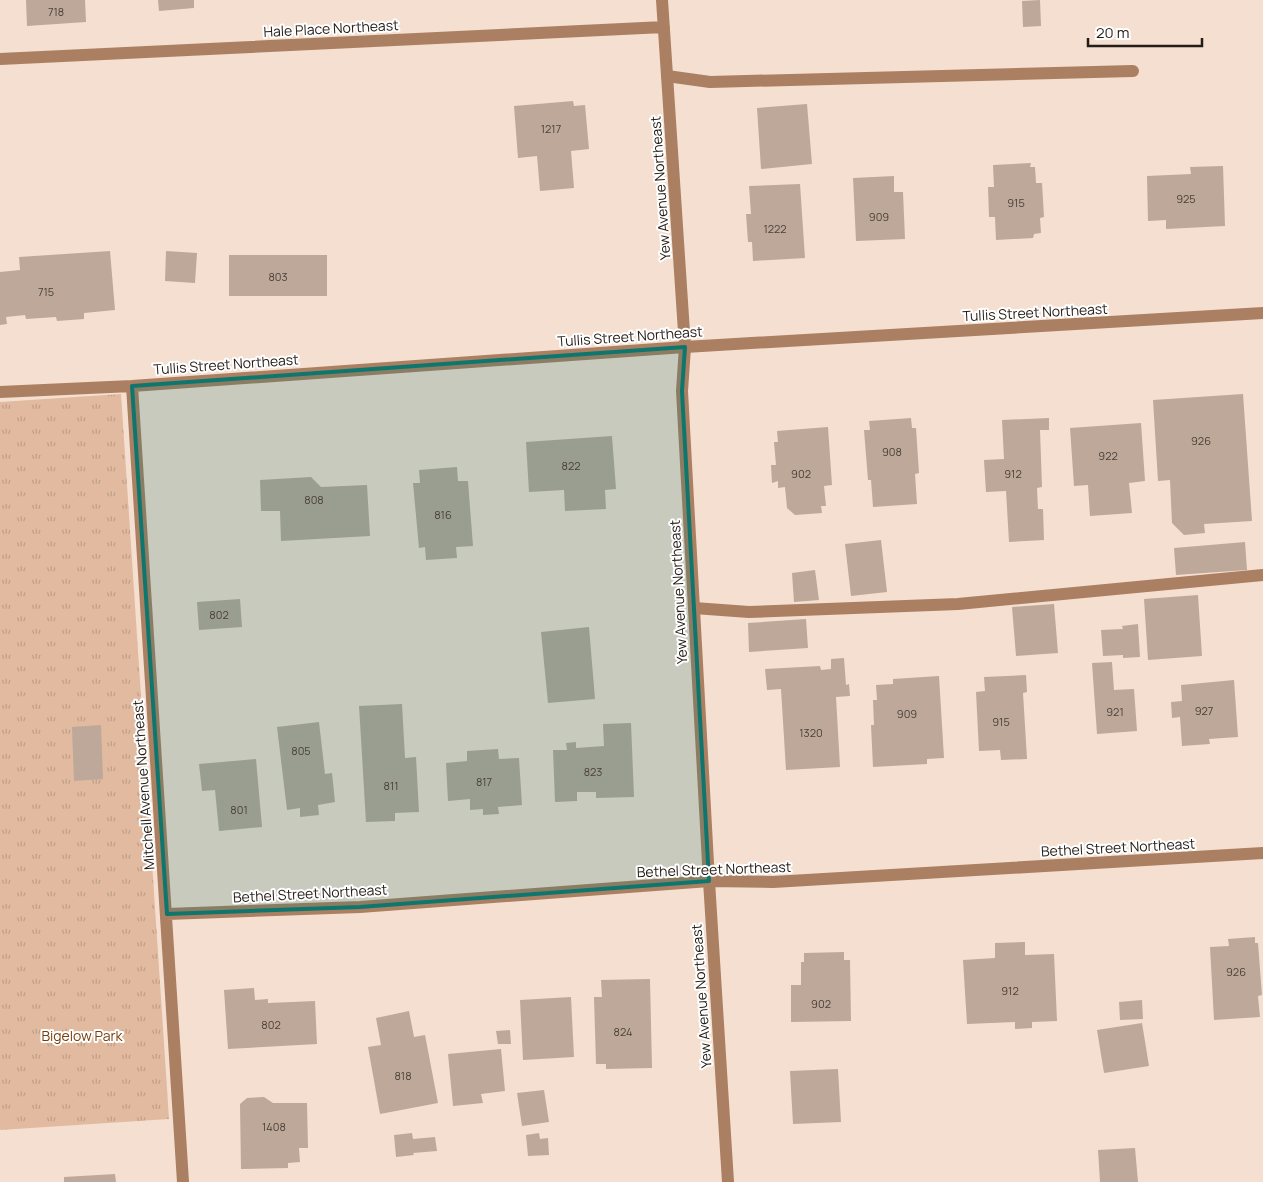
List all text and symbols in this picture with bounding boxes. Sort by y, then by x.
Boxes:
house number: 718 [48,4,64,19]
street label: Hale Place Northeast [263,15,399,41]
scale bar [1088,15,1202,47]
text: 20 m [1096,22,1129,43]
street label: Yew Avenue Northeast [645,115,675,261]
house number: 1217 [541,121,561,136]
house number: 925 [1176,191,1196,206]
house number: 915 [1007,195,1025,210]
house number: 909 [869,209,889,224]
house number: 1222 [763,221,787,236]
house number: 803 [268,269,288,284]
house number: 715 [38,284,54,299]
street label: Tullis Street Northeast [962,299,1109,325]
street label: Tullis Street Northeast [557,321,704,351]
street label: Tullis Street Northeast [153,349,300,379]
house number: 926 [1191,433,1211,448]
house number: 908 [882,444,902,459]
house number: 922 [1098,448,1118,463]
house number: 822 [562,458,580,473]
house number: 902 [791,466,811,481]
house number: 912 [1004,466,1022,481]
house number: 808 [304,492,324,507]
house number: 816 [434,507,452,522]
street label: Yew Avenue Northeast [665,519,691,665]
house number: 802 [209,607,229,622]
street label: Mitchell Avenue Northeast [128,699,158,871]
house number: 927 [1195,703,1213,718]
house number: 921 [1106,704,1124,719]
house number: 909 [897,706,917,721]
house number: 915 [992,714,1010,729]
house number: 1320 [799,725,823,740]
house number: 805 [291,743,311,758]
house number: 823 [584,764,602,779]
house number: 817 [476,774,492,789]
house number: 811 [384,778,398,793]
house number: 801 [230,802,248,817]
street label: Bethel Street Northeast [1040,833,1196,861]
street label: Bethel Street Northeast [636,857,792,881]
street label: Bethel Street Northeast [232,879,388,907]
street label: Yew Avenue Northeast [686,923,716,1069]
house number: 926 [1226,964,1246,979]
house number: 912 [1001,983,1019,998]
house number: 902 [811,996,831,1011]
house number: 802 [261,1017,281,1032]
house number: 824 [614,1024,632,1039]
park label: Bigelow Park [41,1026,124,1045]
house number: 818 [394,1068,412,1083]
house number: 1408 [262,1119,286,1134]

